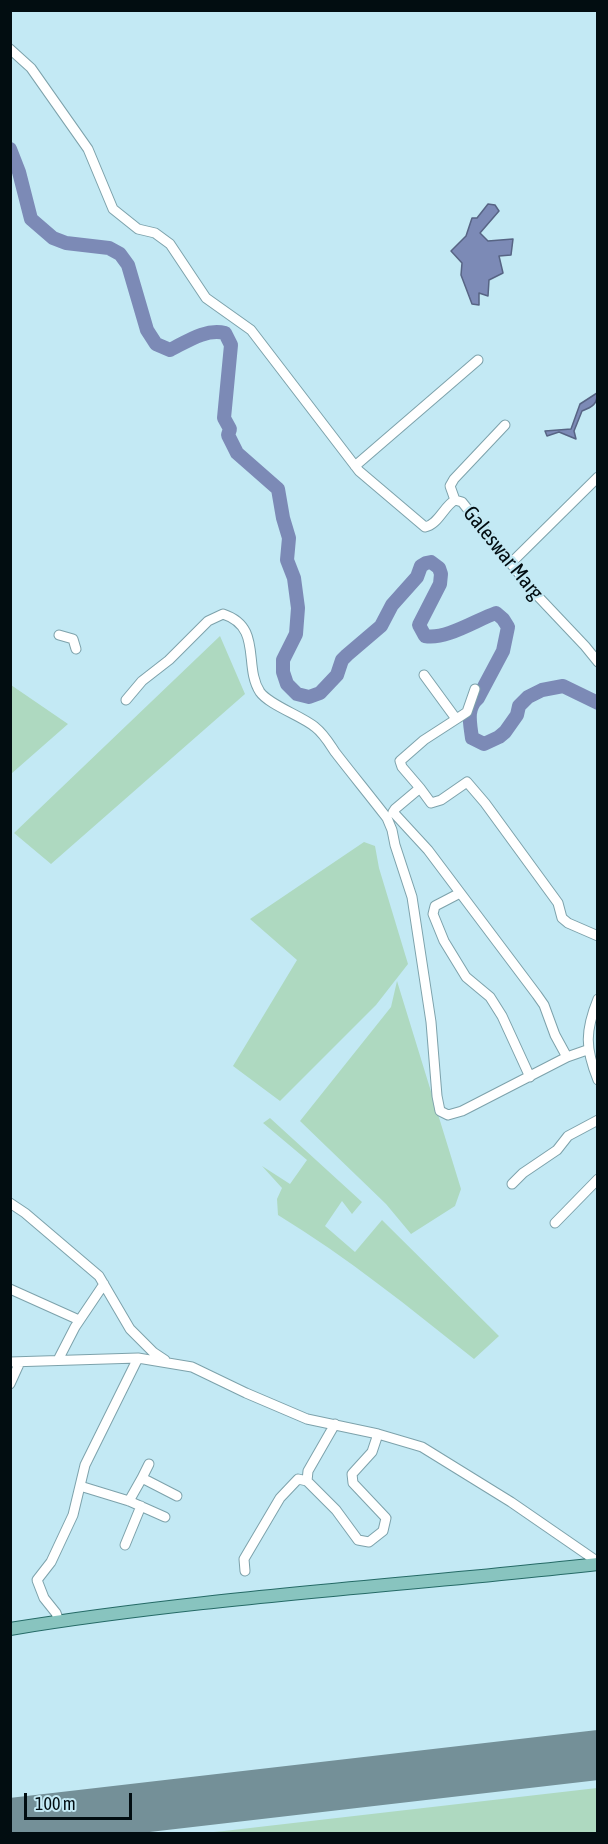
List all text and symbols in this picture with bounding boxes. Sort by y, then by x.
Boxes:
street label: Galeswar Marg [458,501,548,605]
scale bar [27,1781,135,1819]
text: 100 m [35,1793,76,1814]

